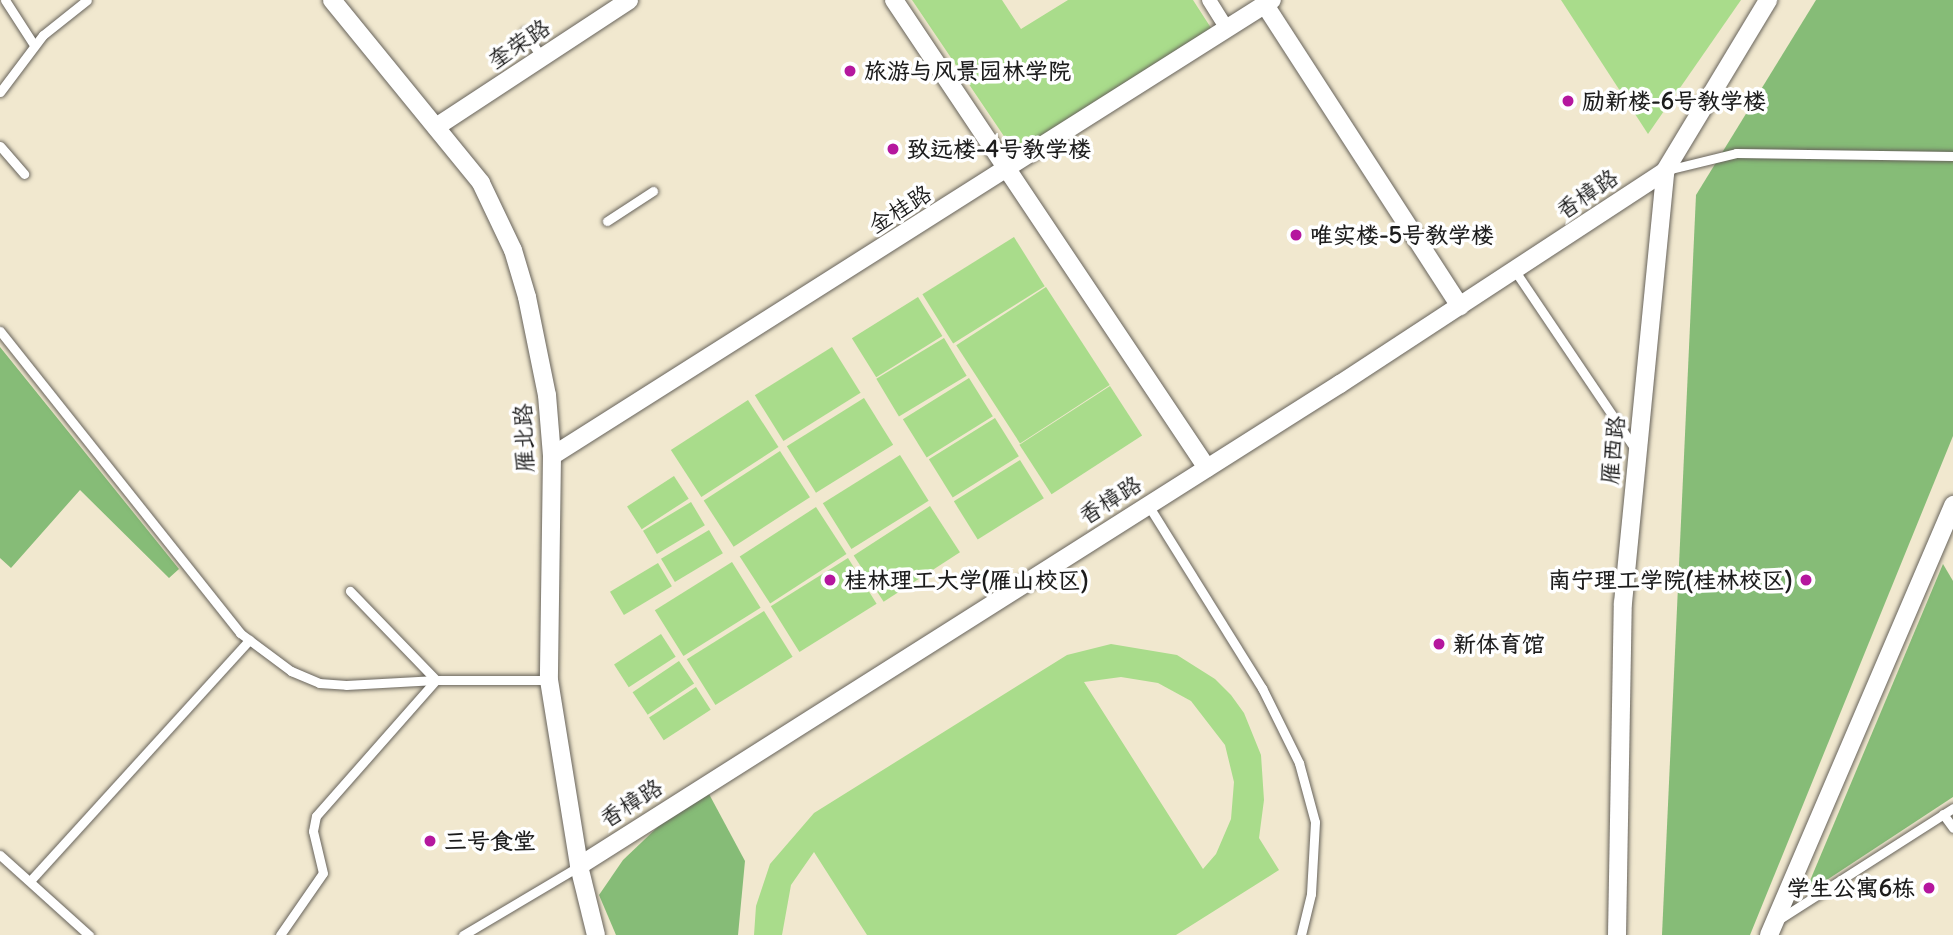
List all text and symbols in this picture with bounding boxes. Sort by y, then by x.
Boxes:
street label: 奎荣路 [483,13,555,75]
place label: 旅游与风景园林学院 [864,57,1071,85]
marker: 旅游与风景园林学院 [842,63,858,79]
place label: 励新楼-6号教学楼 [1582,87,1766,115]
marker: 励新楼-6号教学楼 [1560,93,1576,109]
place label: 致远楼-4号教学楼 [907,135,1091,163]
marker: 致远楼-4号教学楼 [885,141,901,157]
street label: 香樟路 [1551,163,1623,225]
street label: 金桂路 [863,179,937,239]
place label: 唯实楼-5号教学楼 [1310,221,1494,249]
marker: 唯实楼-5号教学楼 [1288,227,1304,243]
street label: 雁北路 [509,403,539,473]
street label: 雁西路 [1596,414,1630,486]
street label: 香樟路 [1073,470,1147,530]
place label: 桂林理工大学(雁山校区) [844,566,1088,594]
place label: 南宁理工学院(桂林校区) [1548,566,1792,594]
marker: 桂林理工大学(雁山校区) [822,572,838,588]
marker: 南宁理工学院(桂林校区) [1798,572,1814,588]
place label: 新体育馆 [1453,630,1545,658]
marker: 新体育馆 [1431,636,1447,652]
street label: 香樟路 [594,773,668,833]
place label: 三号食堂 [444,827,536,855]
marker: 三号食堂 [422,833,438,849]
place label: 学生公寓6栋 [1787,874,1915,902]
marker: 学生公寓6栋 [1921,880,1937,896]

